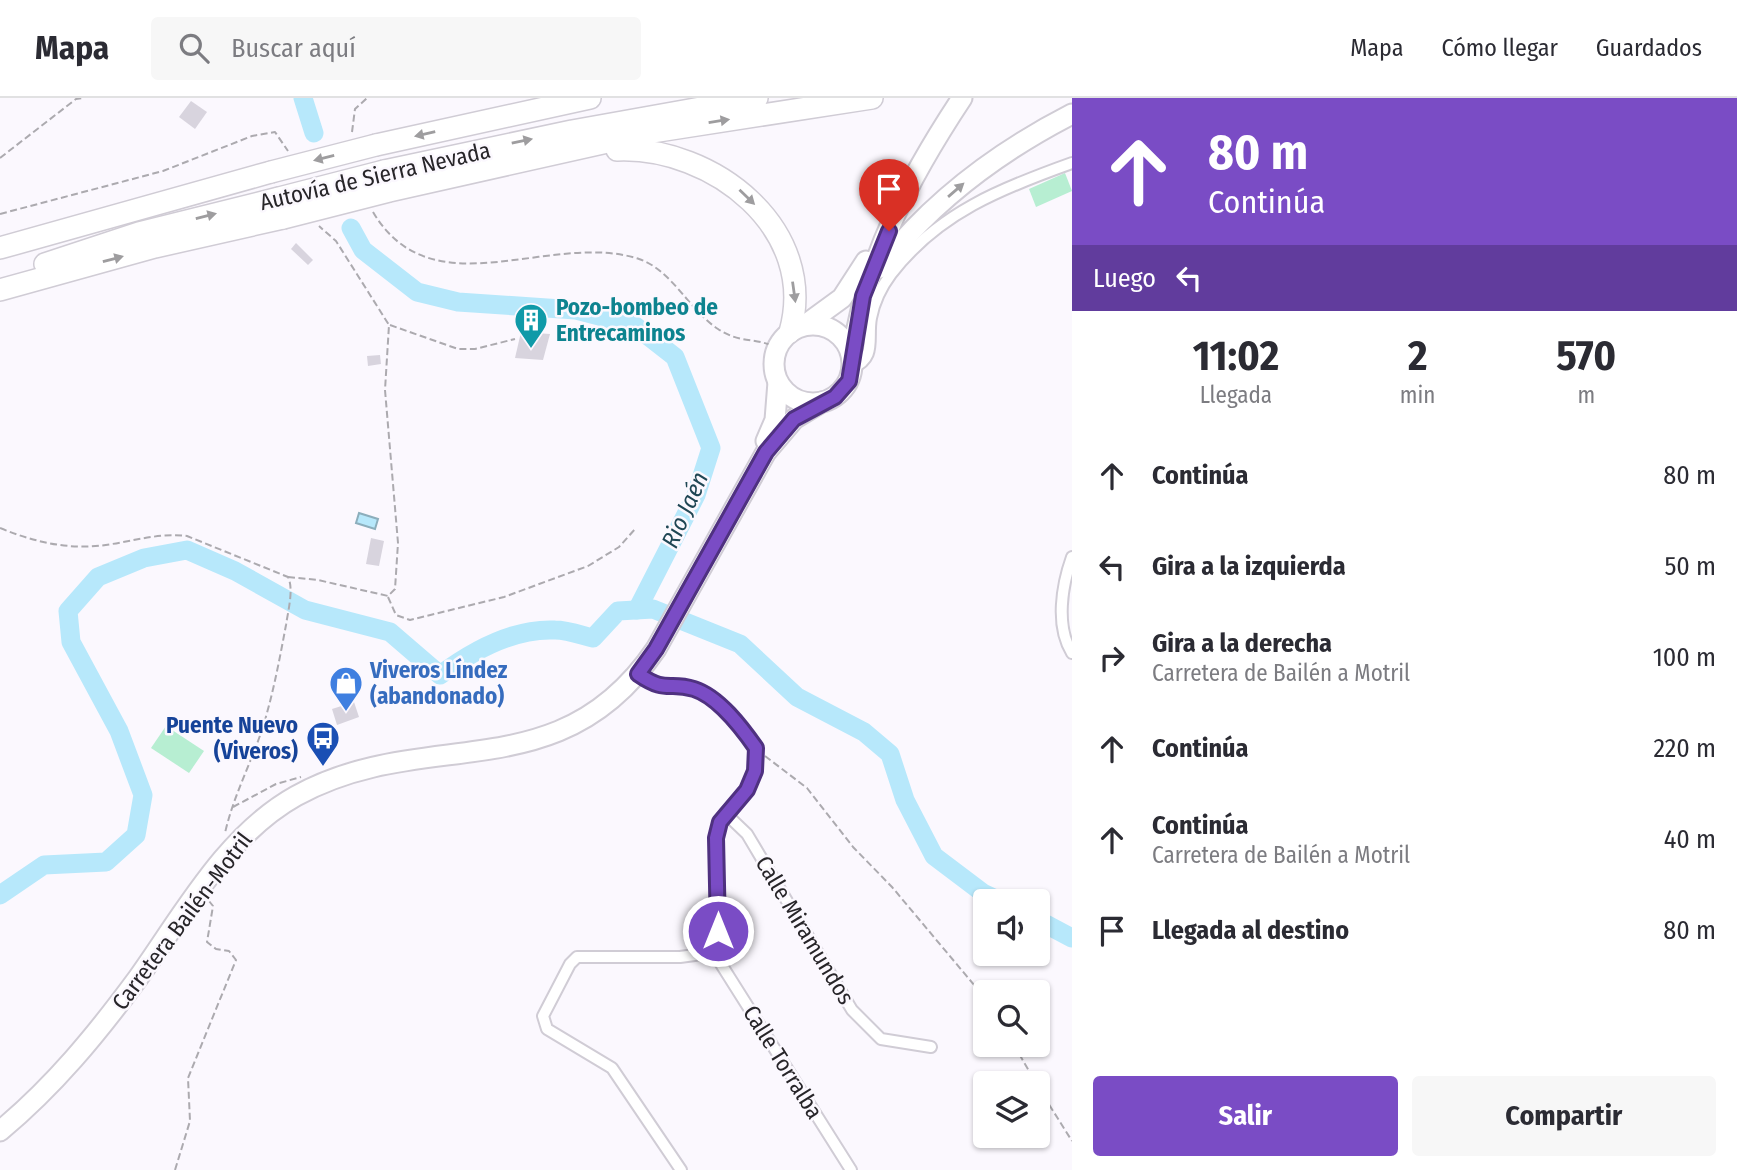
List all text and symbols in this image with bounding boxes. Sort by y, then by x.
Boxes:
search box [151,17,641,80]
text: Mapa [35,28,109,68]
icon: search [175,29,213,67]
text: Buscar aquí [231,33,356,64]
text: Mapa [1350,34,1403,62]
text: Cómo llegar [1441,34,1558,62]
text: Guardados [1596,34,1702,62]
one-way arrow [708,115,730,126]
text: 80 m [1208,123,1308,182]
icon: ahead [1093,126,1184,217]
one-way arrow [414,129,436,140]
street label: Autovía de Sierra Nevada [257,136,493,216]
one-way arrow [511,136,533,147]
one-way arrow [313,153,335,164]
pin [859,159,919,231]
icon: arrive [870,170,908,208]
one-way arrow [947,182,965,198]
text: Continúa [1208,183,1325,221]
one-way arrow [738,189,755,206]
one-way arrow [195,210,217,221]
one-way arrow [102,253,124,264]
icon: left [1170,259,1208,297]
text: Luego [1093,263,1156,294]
one-way arrow [789,281,800,303]
place label: Pozo-bombeo de Entrecaminos [556,293,718,347]
building icon: Pozo-bombeo de Entrecaminos [512,301,550,350]
text: 11:02 [1193,331,1279,381]
text: 2 [1408,331,1427,381]
text: 570 [1556,331,1616,381]
text: Llegada [1200,381,1272,409]
text: min [1400,381,1435,409]
text: m [1577,381,1595,409]
icon: ahead [1093,457,1131,495]
text: Continúa [1152,460,1249,491]
text: 80 m [1663,460,1716,491]
water label: Rio Jaén [656,468,714,552]
icon: left [1093,548,1131,586]
text: Gira a la izquierda [1152,551,1346,582]
text: 50 m [1664,551,1716,582]
text: Gira a la derecha [1152,628,1332,659]
icon: right [1093,639,1131,677]
text: 100 m [1653,642,1716,673]
place label: Viveros Líndez (abandonado) [369,656,508,710]
text: Carretera de Bailén a Motril [1152,659,1410,687]
shop icon: Viveros Líndez (abandonado) [327,664,365,713]
place label: Puente Nuevo (Viveros) [166,711,298,765]
bus stop icon: Puente Nuevo (Viveros) [304,719,342,768]
icon: ahead [1093,730,1131,768]
text: Continúa [1152,733,1249,764]
text: 220 m [1653,733,1716,764]
text: Continúa [1152,810,1249,841]
icon: ahead [1093,821,1131,859]
text: 40 m [1664,824,1716,855]
street label: Carretera Bailén-Motril [106,827,258,1015]
text: Carretera de Bailén a Motril [1152,841,1410,869]
street label: Calle Miramundos [750,851,860,1009]
map controls [973,889,1050,1148]
button: sound [973,889,1050,966]
position arrow [681,894,755,968]
icon: arrive [1093,912,1131,950]
text: Llegada al destino [1152,915,1349,946]
text: 80 m [1663,915,1716,946]
button: search [973,980,1050,1057]
street label: Calle Torralba [737,1000,829,1124]
button: layers [973,1071,1050,1148]
button: Salir [1093,1076,1398,1156]
button: Compartir [1412,1076,1716,1156]

